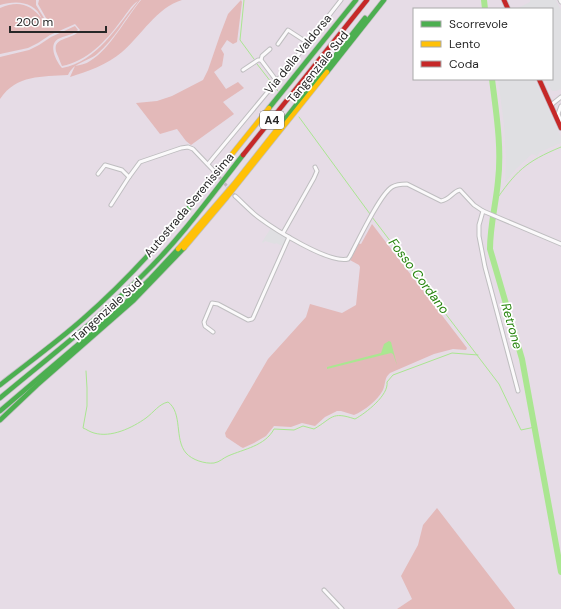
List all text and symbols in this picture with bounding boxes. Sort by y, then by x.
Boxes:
scale bar [10,8,106,34]
legend [413,8,553,80]
street label: Via della Valdorsa [261,11,335,97]
text: 200 m [16,14,53,30]
text: Scorrevole [449,16,508,32]
street label: Tangenziale Sud [284,28,352,106]
text: Lento [449,36,480,52]
text: Coda [449,56,479,72]
road number: A4 [260,111,284,129]
street label: Autostrada Serenissima [141,149,237,261]
water label: Fosso Cordano [385,235,453,318]
street label: Tangenziale Sud [69,274,145,346]
water label: Retrone [497,301,527,351]

